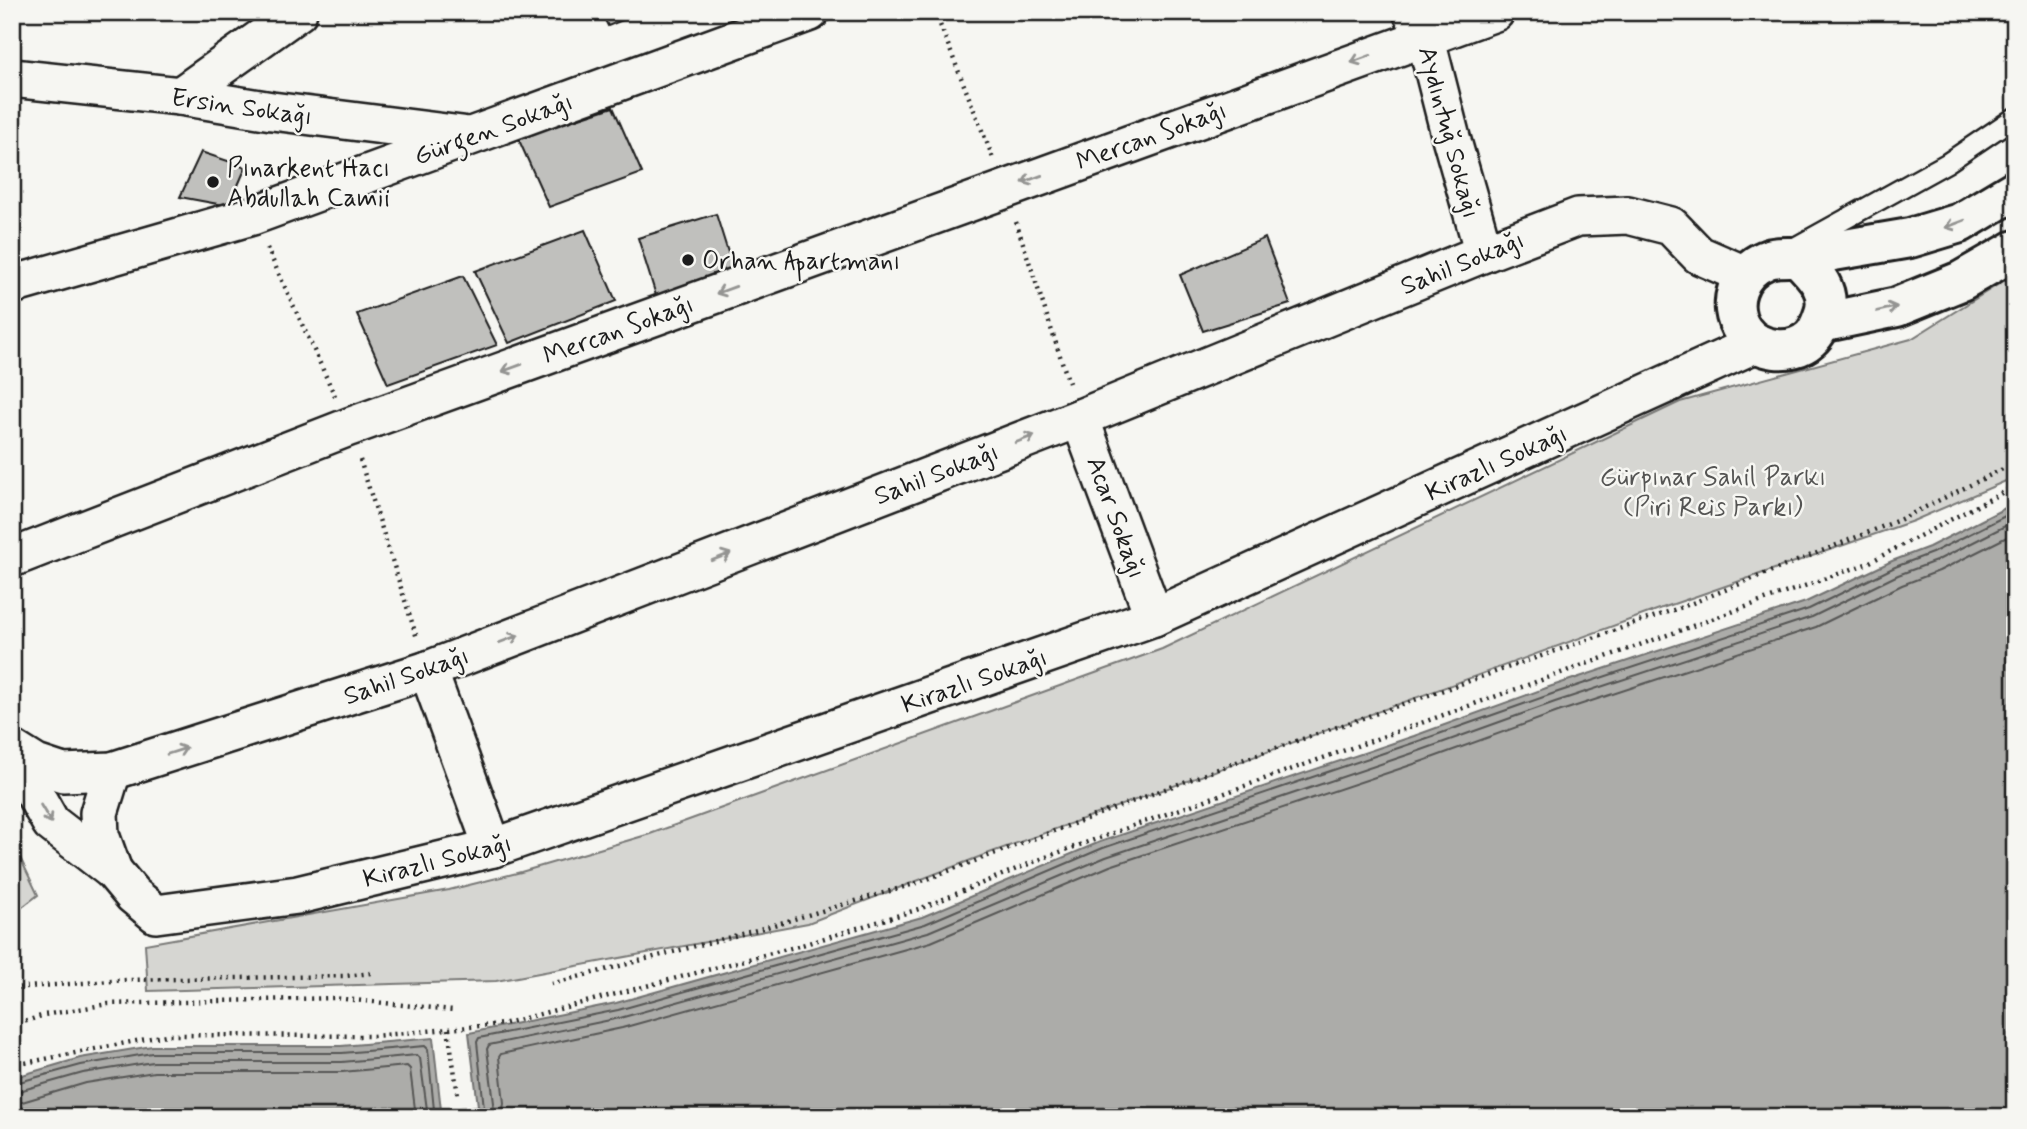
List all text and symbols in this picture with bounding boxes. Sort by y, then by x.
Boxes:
street label: Aydıntuğ Sokağı [1409,43,1487,222]
one-way arrow [1350,54,1372,67]
street label: Ersin Sokağı [169,81,314,135]
street label: Gürgen Sokağı [410,85,579,177]
street label: Mercan Sokağı [1072,94,1232,180]
place label: Pınarkent Hacı Abdullah Camii [227,152,390,216]
one-way arrow [1021,173,1043,186]
marker: Pınarkent Hacı Abdullah Camii [205,174,221,190]
one-way arrow [1945,218,1967,231]
street label: Sahil Sokağı [1396,224,1530,304]
place label: Orhan Apartmanı [702,245,900,282]
marker: Orhan Apartmanı [680,252,696,268]
one-way arrow [715,285,737,297]
street label: Mercan Sokağı [539,288,699,374]
one-way arrow [1876,302,1898,315]
one-way arrow [501,362,523,375]
street label: Kirazlı Sokağı [1420,417,1573,510]
one-way arrow [1013,432,1035,445]
street label: Sahil Sokağı [870,436,1004,514]
street label: Acar Sokağı [1077,452,1153,583]
park label: Gürpınar Sahil Parkı (Piri Reis Parkı) [1600,461,1826,525]
one-way arrow [710,549,732,562]
one-way arrow [498,631,519,644]
street label: Sahil Sokağı [339,640,474,714]
street label: Kirazlı Sokağı [897,641,1052,723]
one-way arrow [166,743,188,756]
one-way arrow [39,803,53,823]
street label: Kirazlı Sokağı [360,827,515,897]

